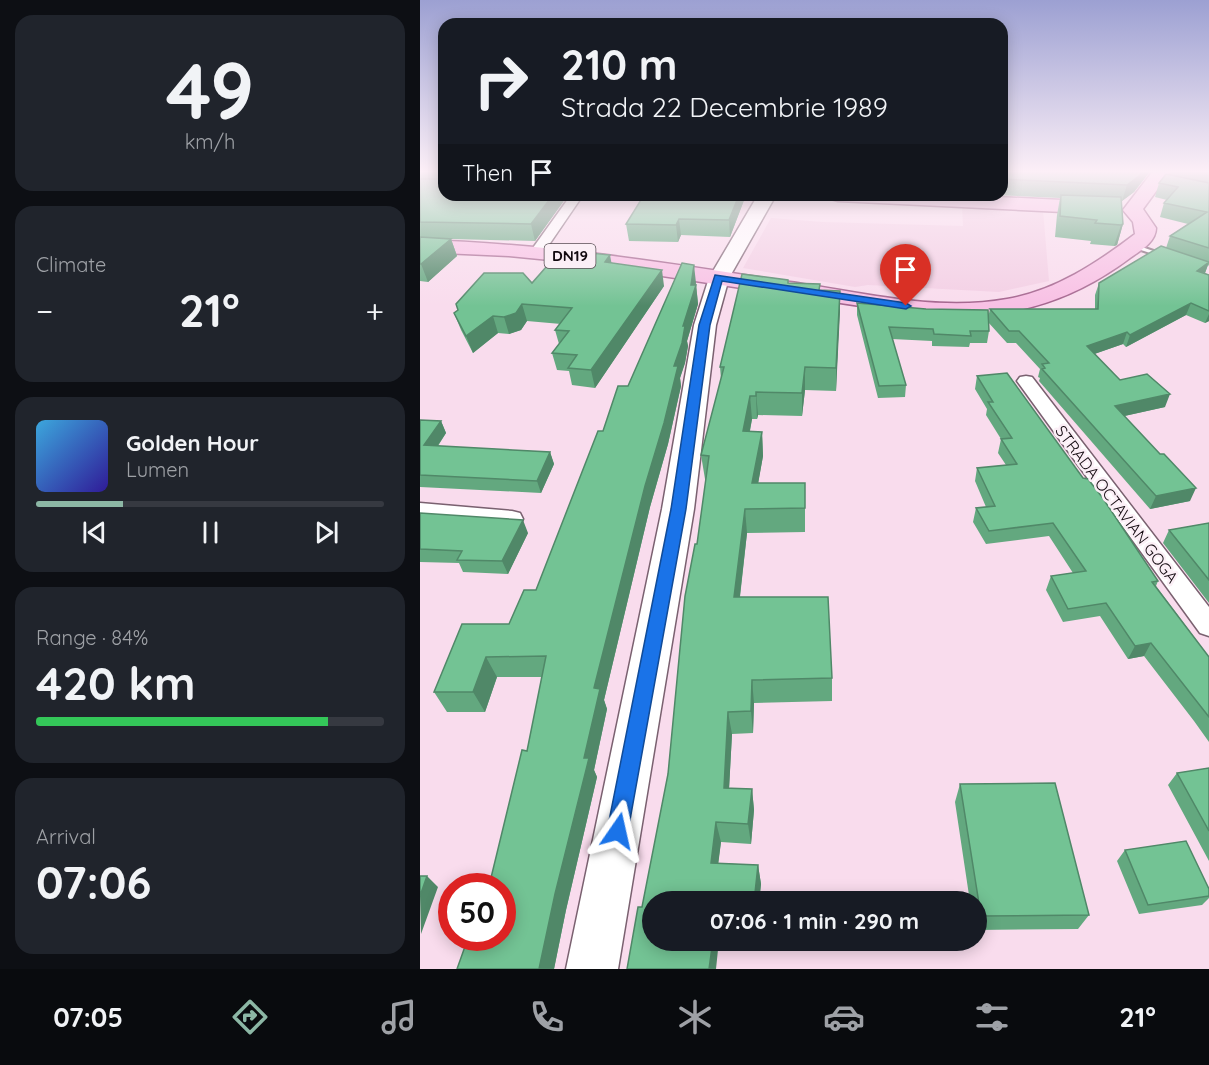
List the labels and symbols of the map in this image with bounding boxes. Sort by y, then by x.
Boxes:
road number: DN19 [544,244,596,268]
pin [880,244,931,306]
street label: STRADA OCTAVIAN GOGA [1051,421,1183,587]
position arrow [586,799,650,863]
speed limit sign: 50 [438,873,516,951]

